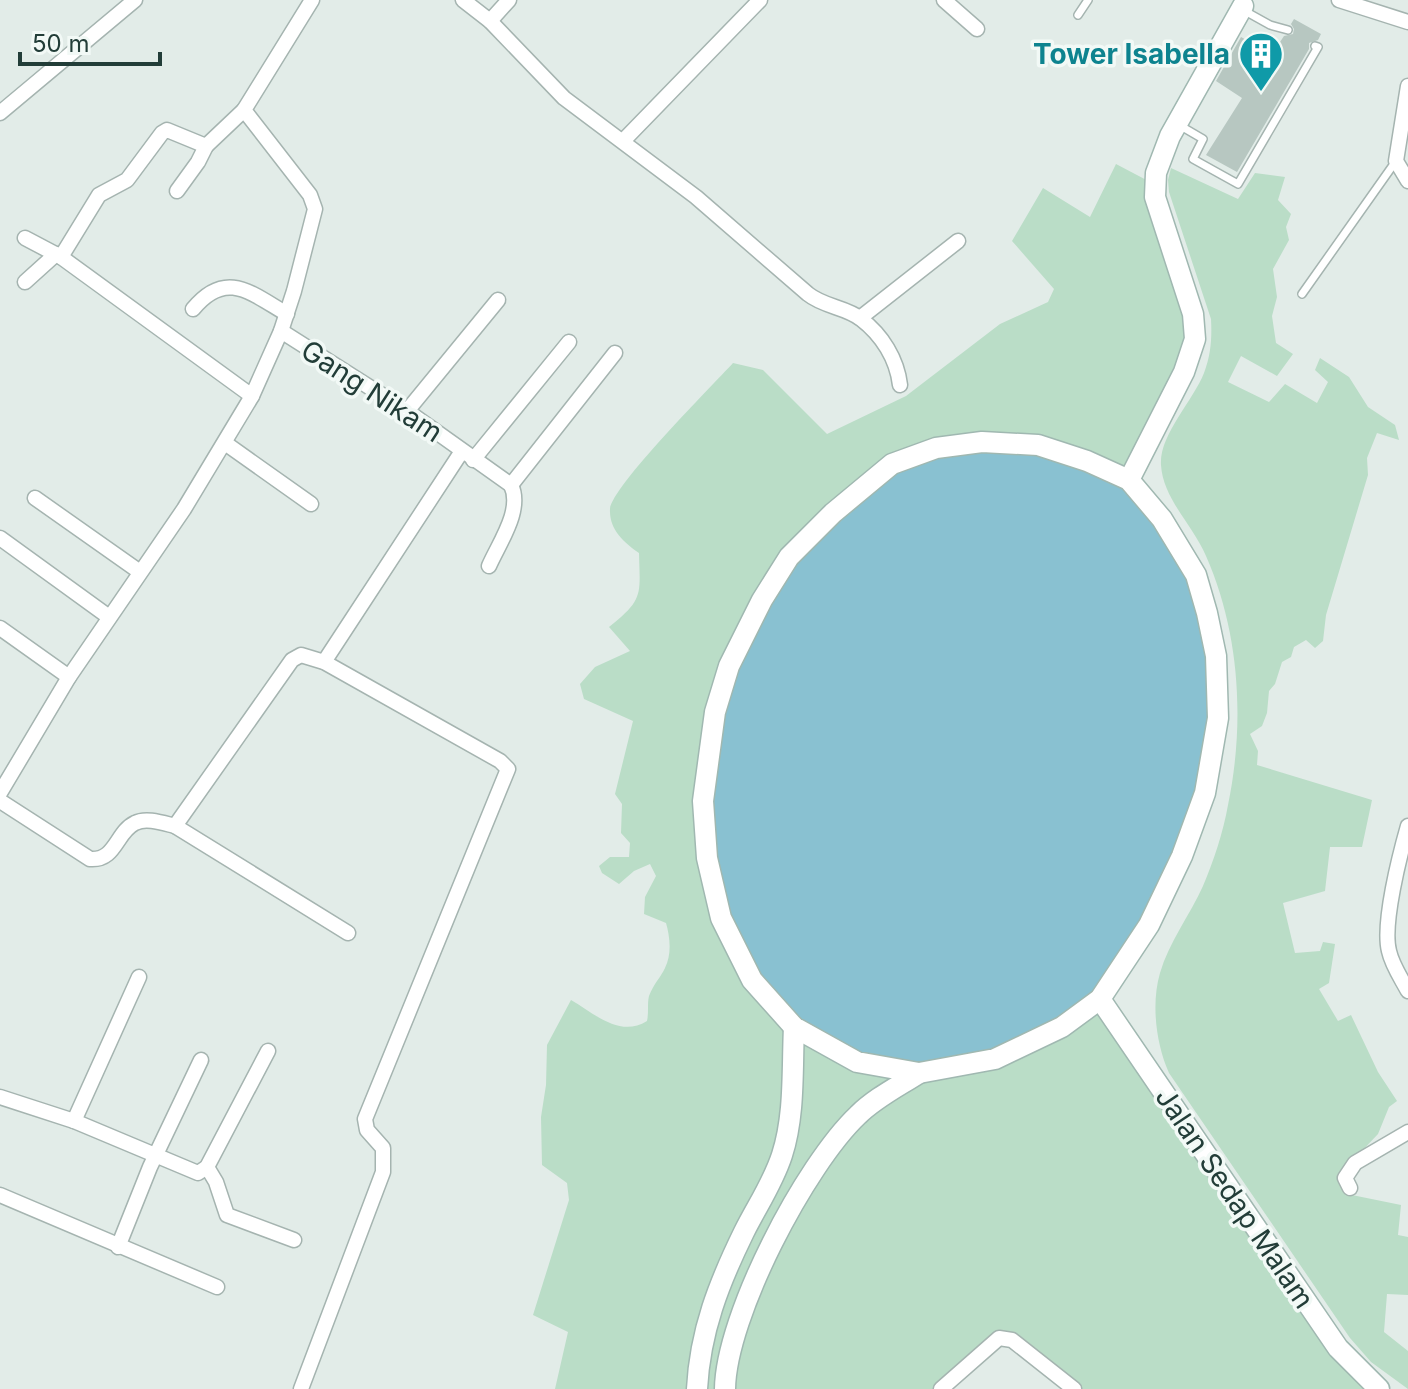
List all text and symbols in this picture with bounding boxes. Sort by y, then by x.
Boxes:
scale bar [20,16,160,66]
text: 50 m [32,29,90,58]
building icon: Tower Isabella [1237,30,1285,93]
place label: Tower Isabella [1033,37,1230,71]
street label: Gang Nikam [295,333,449,449]
street label: Jalan Sedap Malam [1149,1081,1321,1315]

